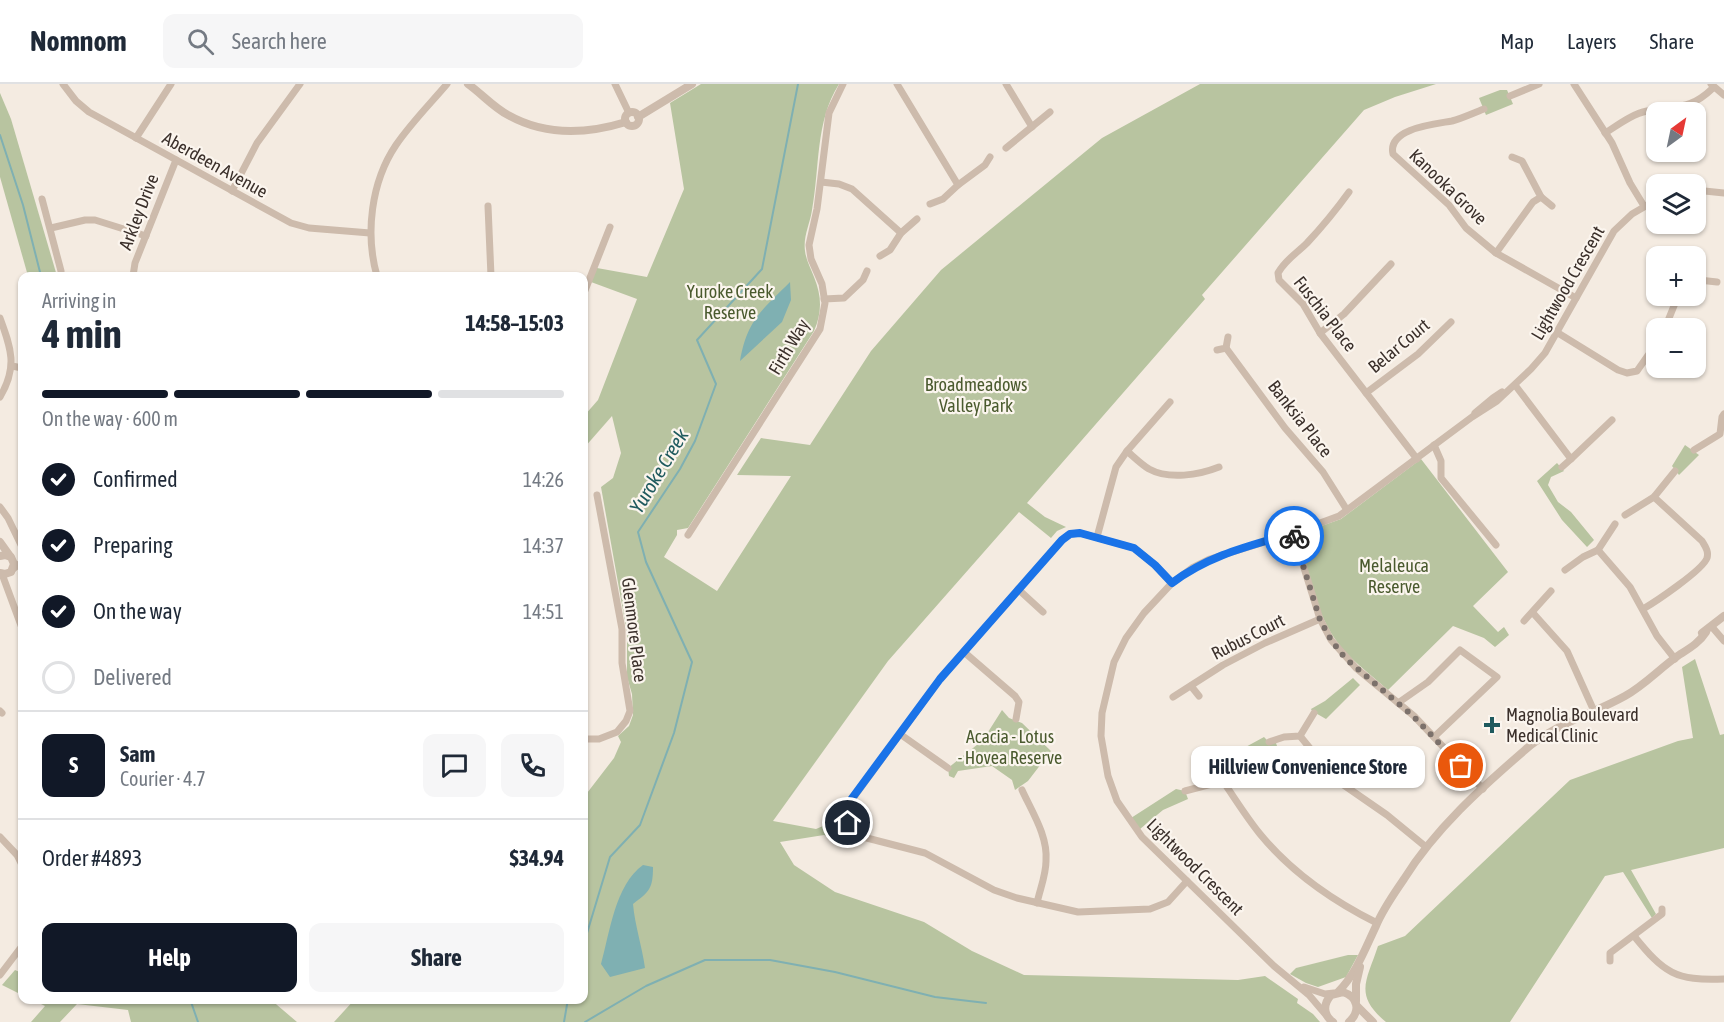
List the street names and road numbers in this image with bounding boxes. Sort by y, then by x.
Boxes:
street label: Aberdeen Avenue [159,127,271,202]
street label: Kanooka Grove [1405,144,1492,229]
street label: Arkley Drive [114,171,163,253]
street label: Lightwood Crescent [1526,222,1609,343]
street label: Fuschia Place [1290,272,1361,355]
street label: Belar Court [1364,314,1433,377]
street label: Firth Way [764,315,813,378]
street label: Banksia Place [1264,376,1337,461]
street label: Glenmore Place [618,576,651,683]
street label: Rubus Court [1208,609,1288,664]
street label: Lightwood Crescent [1143,814,1248,919]

